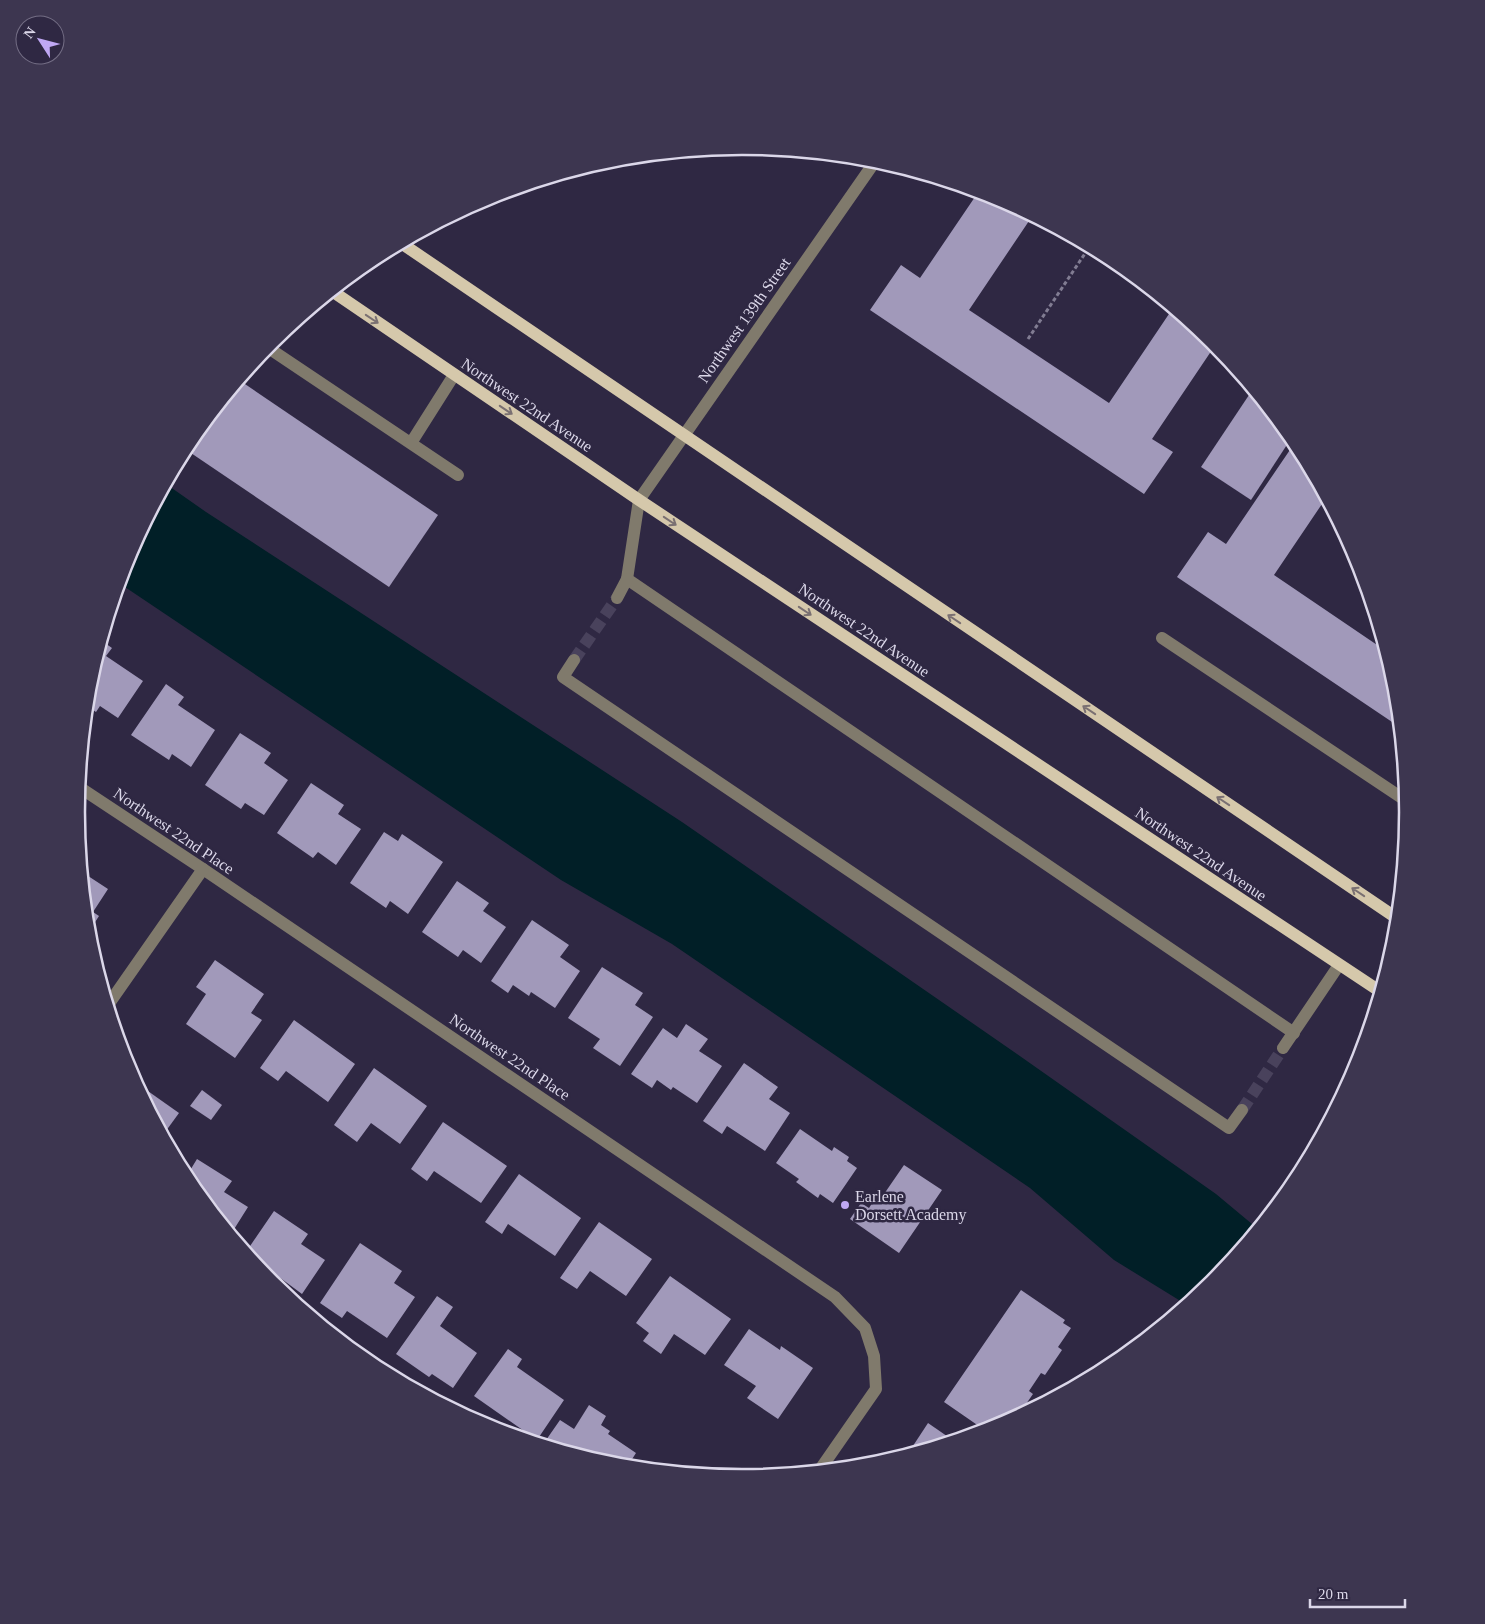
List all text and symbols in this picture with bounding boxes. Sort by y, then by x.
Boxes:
north arrow [15,15,65,65]
text: N [21,24,39,41]
street label: Northwest 139th Street [694,254,794,386]
one-way arrow [365,314,379,324]
street label: Northwest 22nd Avenue [458,355,596,455]
one-way arrow [499,405,513,415]
one-way arrow [663,516,677,526]
street label: Northwest 22nd Avenue [795,580,933,680]
one-way arrow [798,606,812,616]
one-way arrow [947,614,961,624]
one-way arrow [1082,705,1096,715]
street label: Northwest 22nd Place [111,784,237,878]
one-way arrow [1216,796,1230,806]
street label: Northwest 22nd Avenue [1132,804,1270,904]
one-way arrow [1351,887,1365,897]
street label: Northwest 22nd Place [447,1010,573,1104]
place label: Earlene Dorsett Academy [855,1188,967,1224]
marker: Earlene Dorsett Academy [839,1199,851,1211]
scale bar [1310,1576,1405,1608]
text: 20 m [1318,1586,1349,1602]

